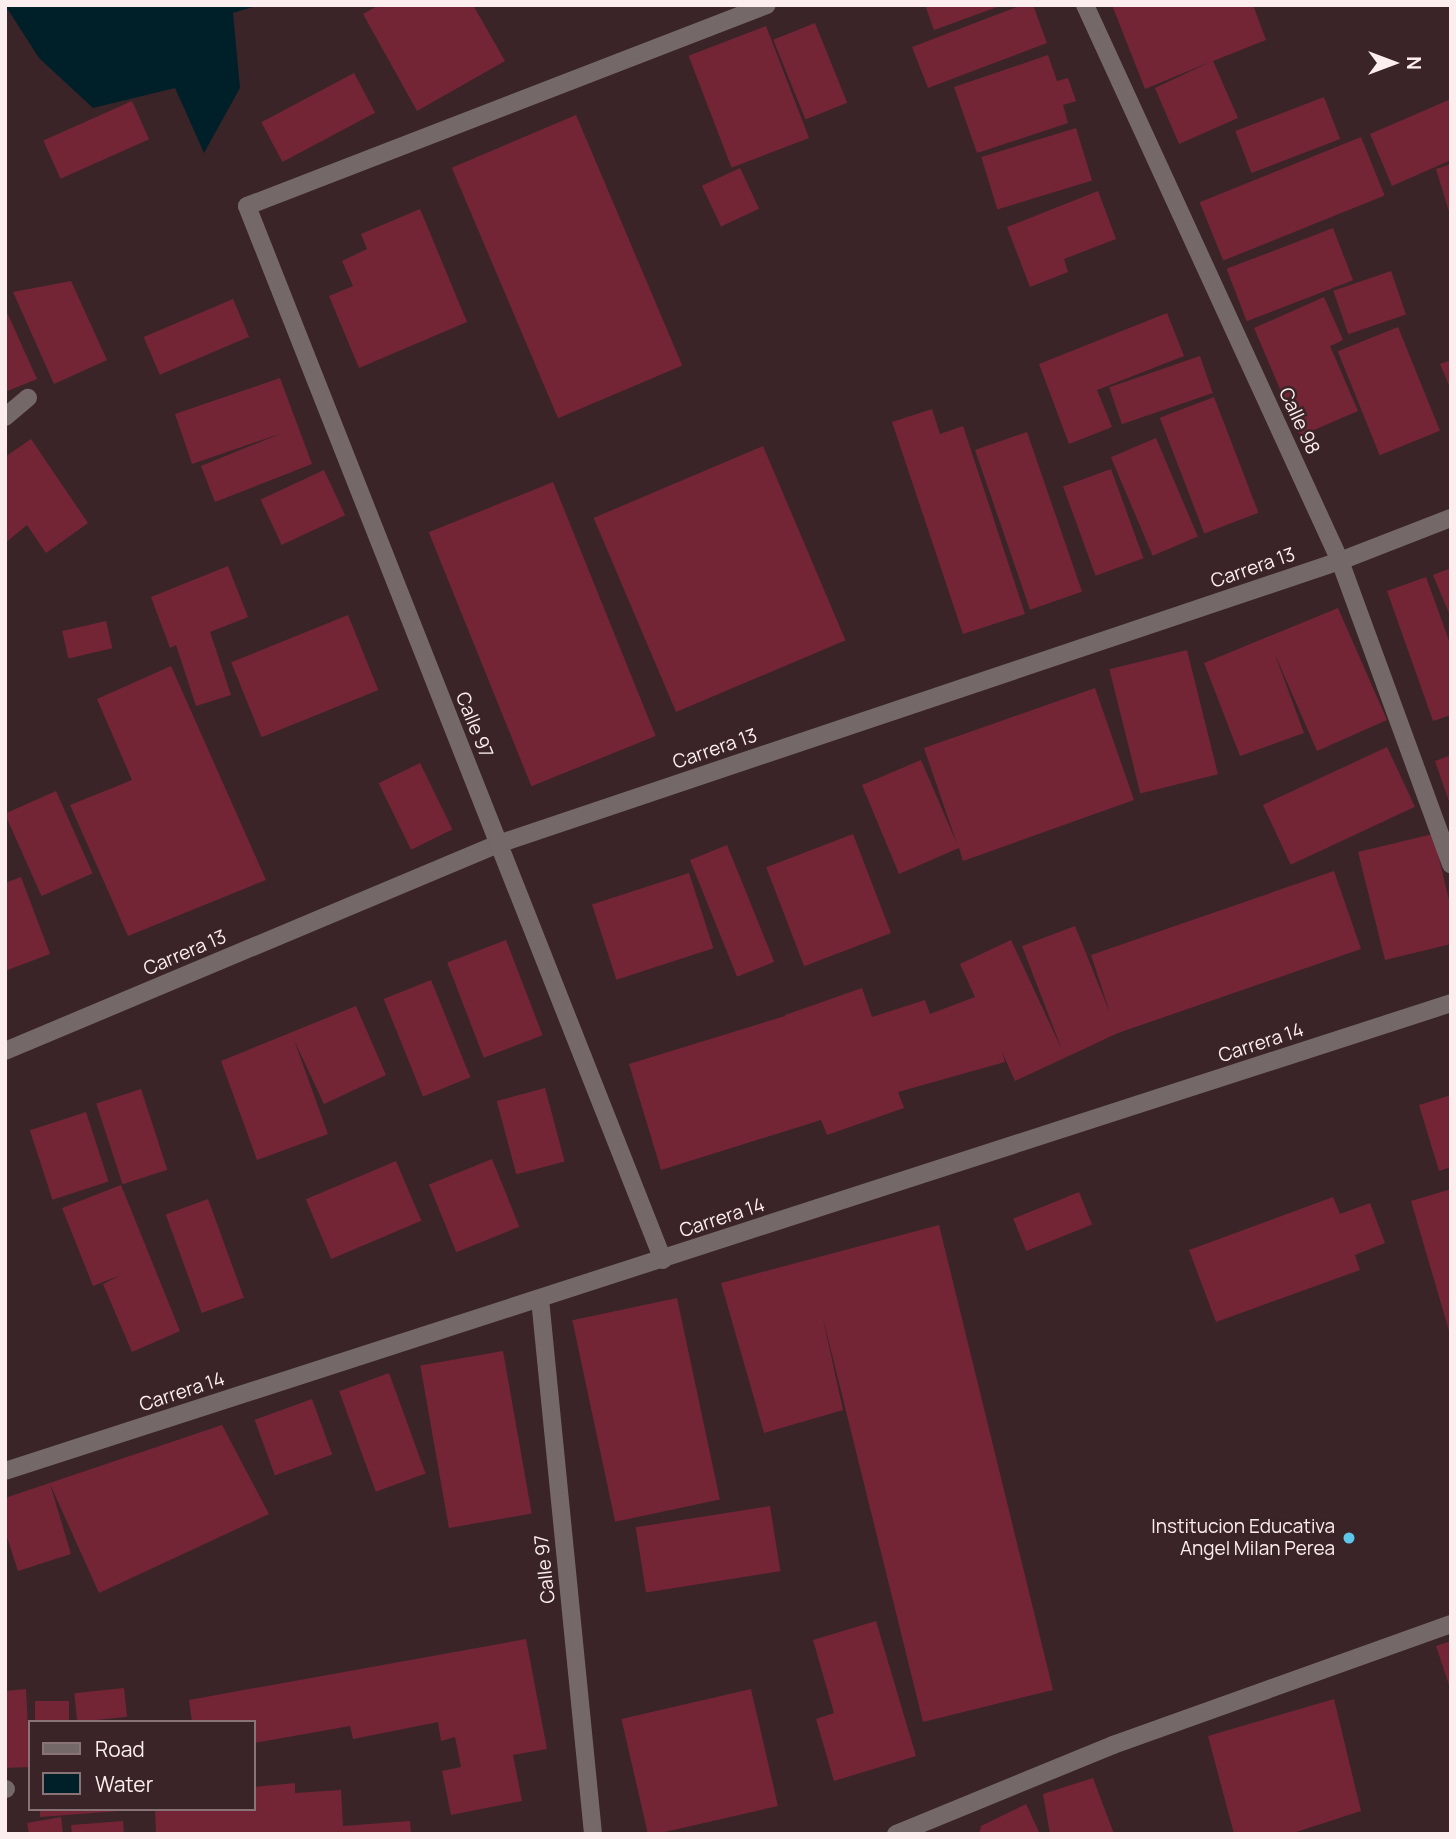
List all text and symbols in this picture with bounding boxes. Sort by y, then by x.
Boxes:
north arrow [1358,28,1428,98]
text: N [1401,56,1427,70]
street label: Calle 98 [1274,384,1324,458]
street label: Carrera 13 [1208,543,1298,593]
street label: Calle 97 [451,689,497,761]
street label: Carrera 13 [670,724,760,774]
street label: Carrera 13 [140,925,230,981]
street label: Carrera 14 [1216,1019,1306,1067]
street label: Carrera 14 [677,1194,767,1242]
street label: Carrera 14 [137,1368,227,1416]
place label: Institucion Educativa Angel Milan Perea [1151,1516,1335,1560]
marker: Institucion Educativa Angel Milan Perea [1341,1530,1357,1546]
street label: Calle 97 [530,1533,560,1605]
legend [28,1720,256,1811]
text: Road [95,1735,145,1763]
text: Water [95,1770,153,1798]

